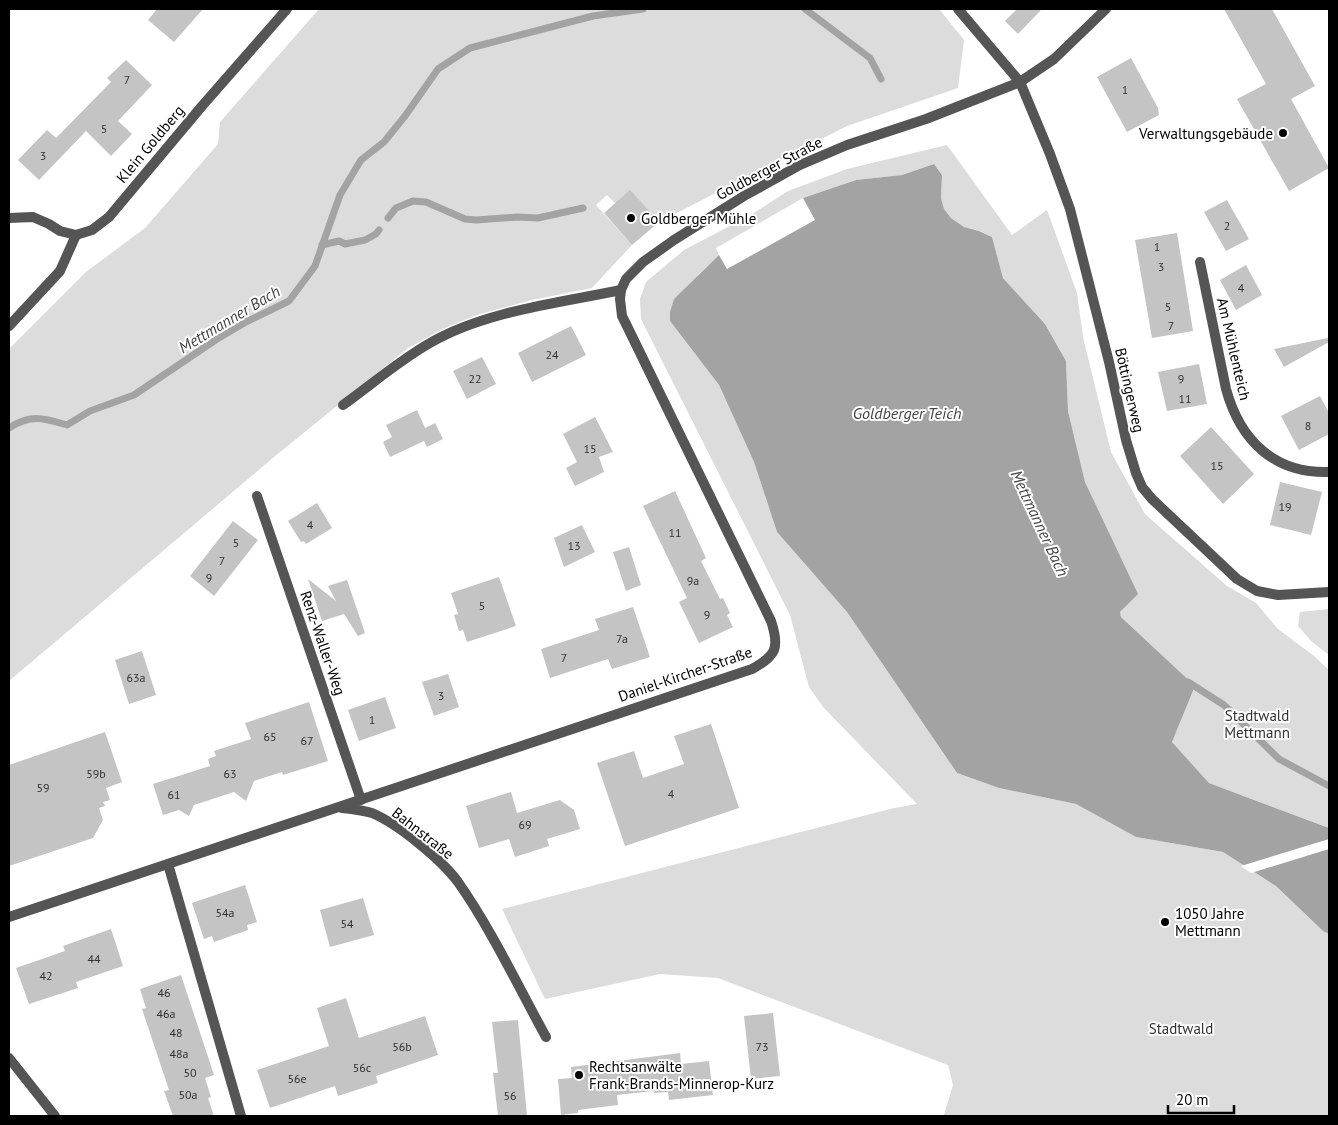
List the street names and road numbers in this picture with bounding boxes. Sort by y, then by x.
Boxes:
street label: Klein Goldberg [112,101,188,187]
street label: Goldberger Straße [713,132,825,204]
street label: Am Mühlenteich [1213,296,1255,402]
street label: Böttingerweg [1111,346,1149,434]
street label: Renz-Waller-Weg [296,588,350,698]
street label: Daniel-Kircher-Straße [616,642,754,706]
street label: Bahnstraße [388,803,458,863]

